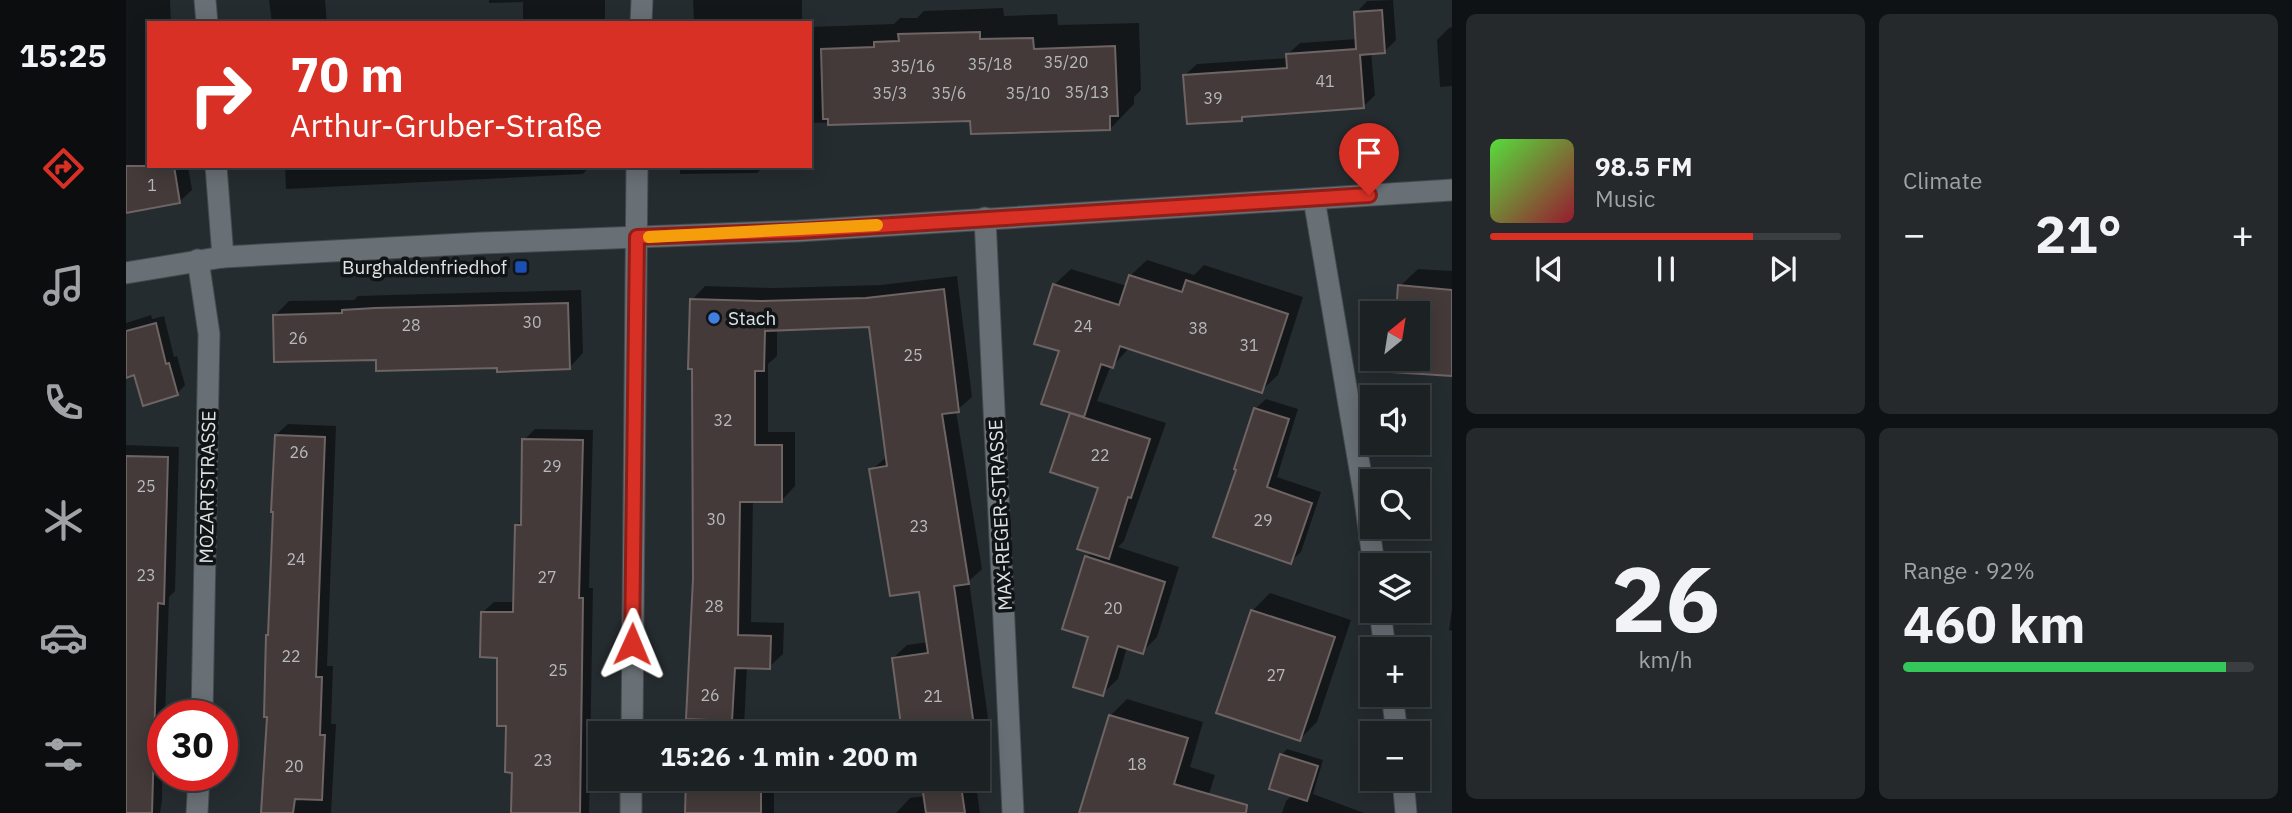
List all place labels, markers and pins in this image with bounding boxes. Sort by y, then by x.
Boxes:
pin [1339,123,1399,195]
place label: Burghaldenfriedhof [342,255,507,279]
marker: Burghaldenfriedhof [513,259,529,275]
place label: Stach [728,306,776,330]
marker: Stach [706,310,722,326]

